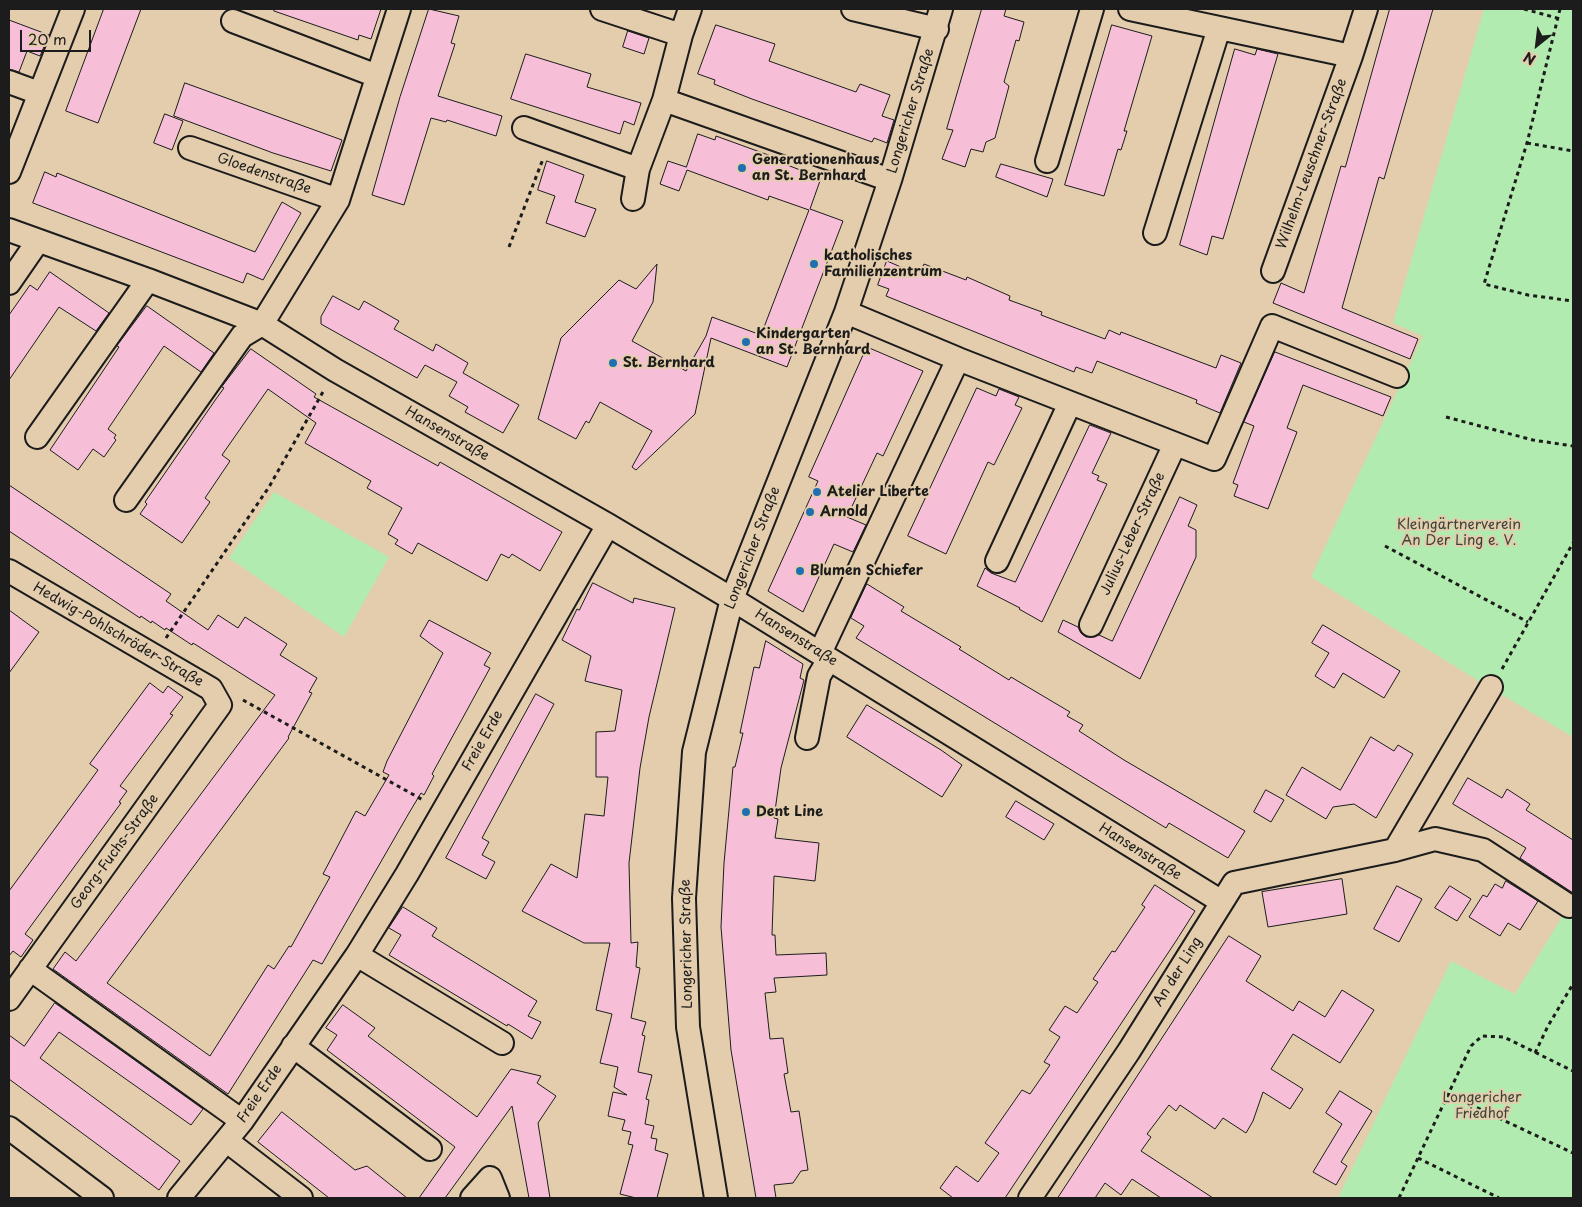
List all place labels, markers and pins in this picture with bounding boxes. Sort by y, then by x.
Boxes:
place label: Generationenhaus an St. Bernhard [752,152,879,184]
marker: Generationenhaus an St. Bernhard [736,162,748,174]
place label: katholisches Familienzentrum [824,248,942,280]
marker: katholisches Familienzentrum [808,258,820,270]
place label: Kindergarten an St. Bernhard [756,326,870,358]
marker: Kindergarten an St. Bernhard [740,336,752,348]
place label: St. Bernhard [623,355,715,371]
marker: St. Bernhard [607,357,619,369]
place label: Atelier Liberte [827,484,929,500]
marker: Atelier Liberte [811,486,823,498]
place label: Arnold [820,504,868,520]
marker: Arnold [804,506,816,518]
place label: Blumen Schiefer [810,563,923,579]
marker: Blumen Schiefer [794,565,806,577]
place label: Dent Line [756,804,823,820]
marker: Dent Line [740,806,752,818]

